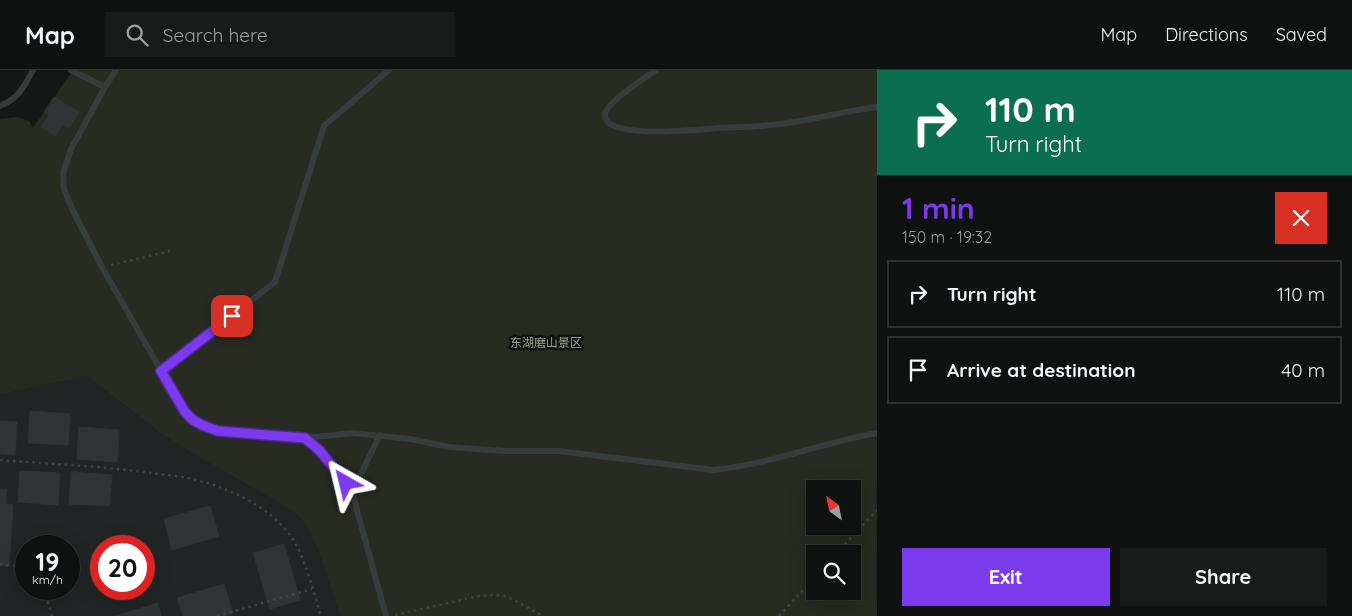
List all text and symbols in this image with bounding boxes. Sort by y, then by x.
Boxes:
search box [105,12,455,57]
text: Map [25,20,75,50]
icon: search [123,21,151,49]
text: Search here [163,23,268,47]
text: Map [1100,23,1137,46]
text: Directions [1165,23,1248,46]
text: Saved [1276,23,1327,46]
text: 110 m [985,87,1076,131]
icon: right [902,90,967,155]
text: Turn right [985,130,1082,158]
text: 1 min [902,189,975,227]
button: close [1275,192,1327,244]
text: 150 m · 19:32 [902,227,992,247]
icon: right [904,280,932,308]
text: Turn right [947,282,1036,306]
text: 110 m [1277,282,1325,306]
pin [211,295,253,337]
icon: arrive [218,302,246,330]
park label: 东湖磨山景区 [510,335,582,350]
icon: arrive [904,356,932,384]
text: Arrive at destination [947,358,1136,382]
text: 40 m [1281,358,1325,382]
position arrow [319,456,371,508]
north arrow [806,480,861,535]
map controls [806,480,861,600]
speed limit sign: 20 [90,535,155,600]
button: search [806,545,861,600]
text: 19 [36,546,59,577]
button: Exit [902,548,1110,606]
button: Share [1120,548,1327,606]
text: km/h [32,572,63,587]

